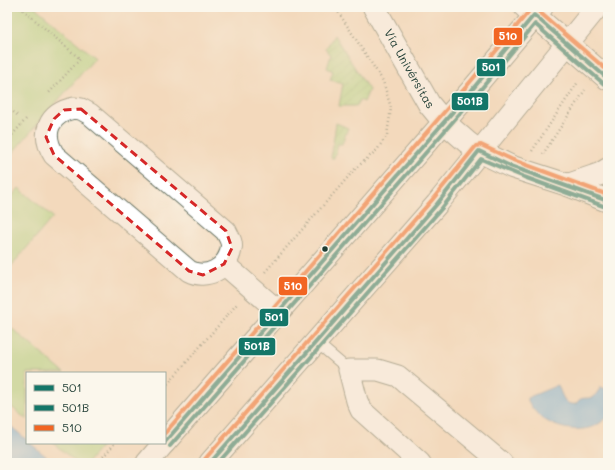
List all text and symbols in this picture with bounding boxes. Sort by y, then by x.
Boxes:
street label: Vía Univérsitas [381,26,439,112]
line badge: 510 [493,27,523,46]
text: 510 [499,28,517,43]
line badge: 501 [476,58,506,77]
text: 501 [482,59,500,74]
line badge: 501B [451,92,489,111]
text: 501B [457,93,483,108]
unlabelled marker [320,244,330,254]
line badge: 510 [278,276,308,296]
text: 510 [284,278,302,293]
line badge: 501 [259,308,289,327]
text: 501 [265,309,283,324]
line badge: 501B [238,337,276,356]
text: 501B [244,338,270,353]
legend [26,372,166,444]
text: 501 [62,379,82,395]
text: 501B [62,399,89,415]
text: 510 [62,419,82,435]

